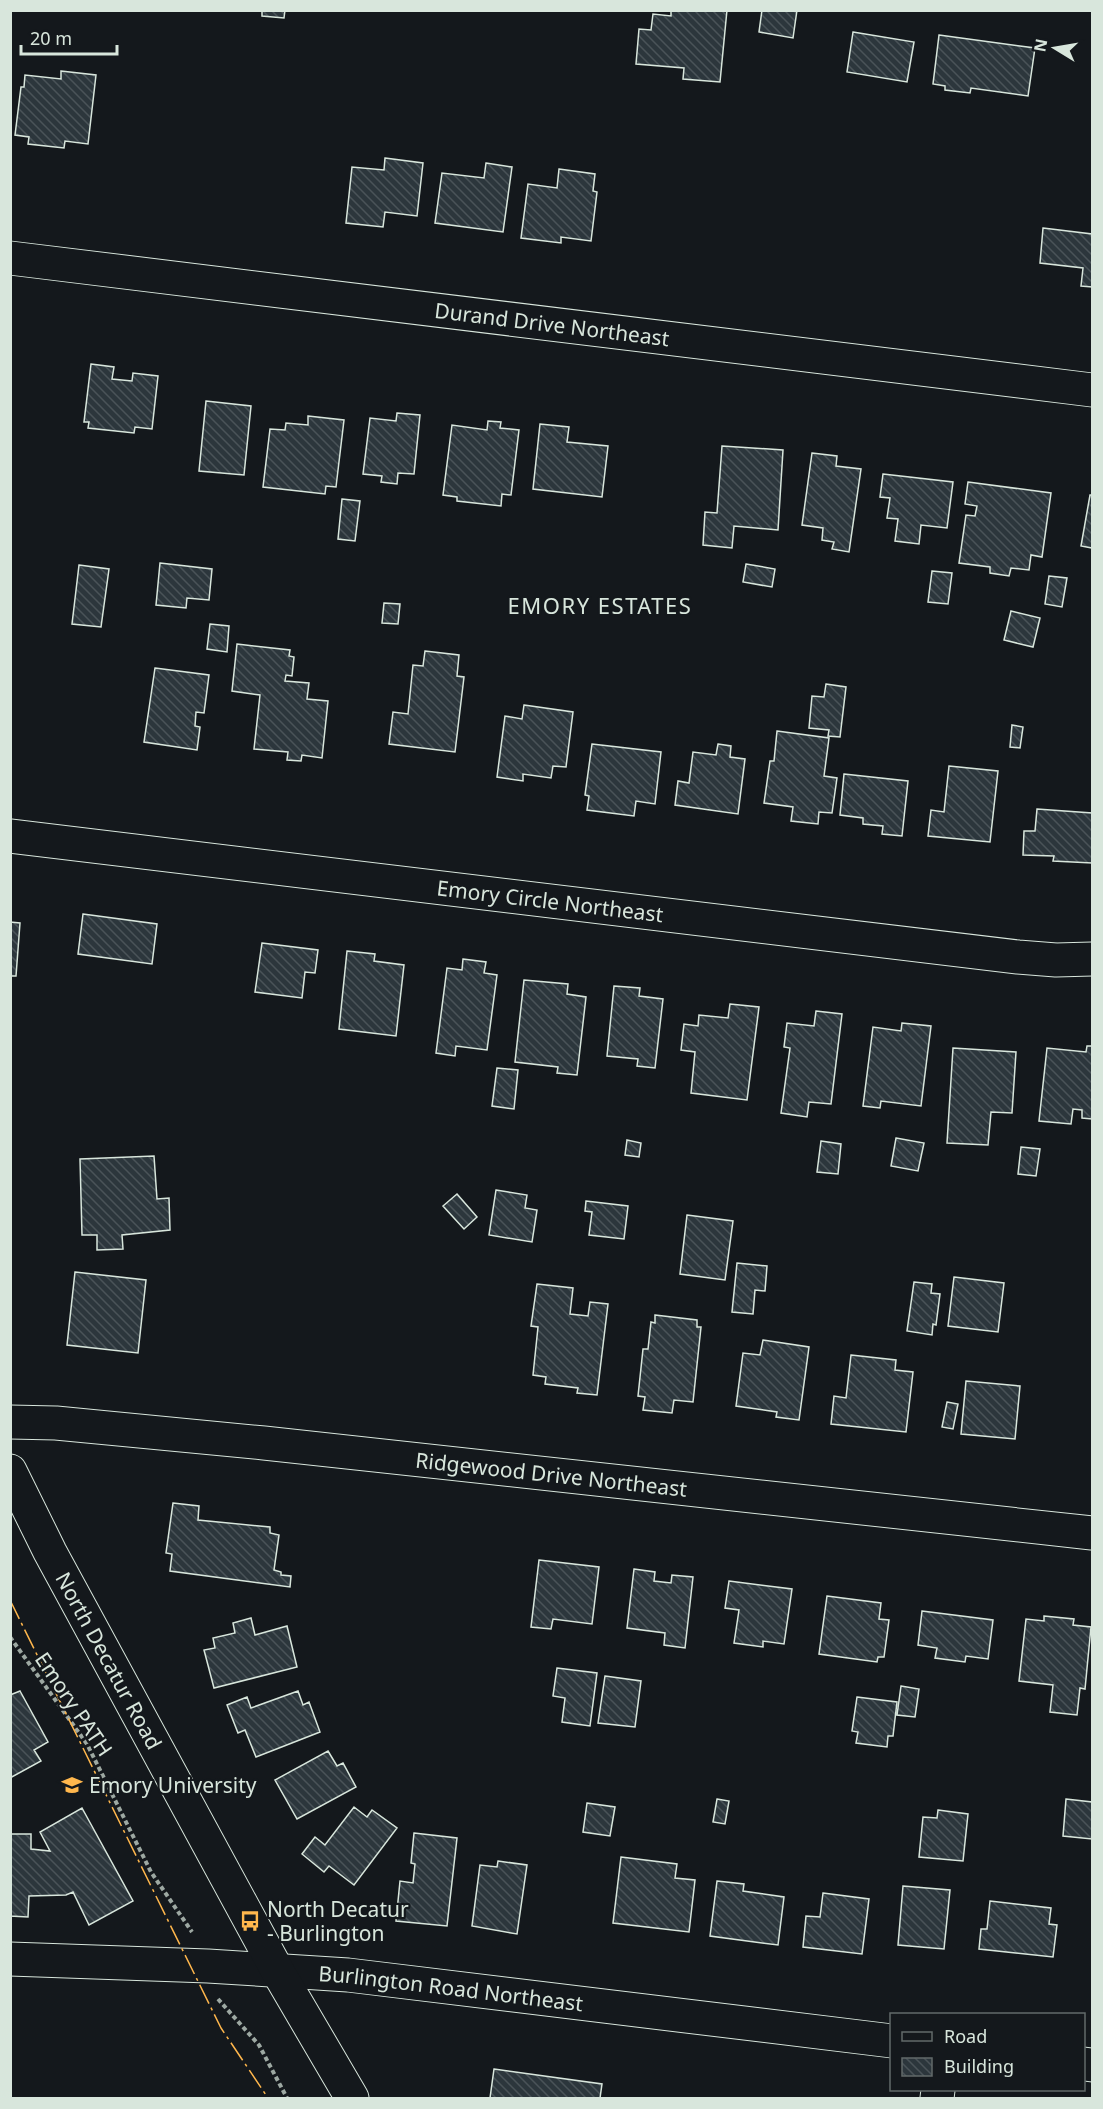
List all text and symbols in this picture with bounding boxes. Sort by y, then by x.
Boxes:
scale bar [21,18,117,56]
north arrow [1025,18,1085,78]
text: 20 m [30,26,72,50]
text: N [1028,37,1052,54]
street label: Durand Drive Northeast [433,296,671,352]
district label: EMORY ESTATES [508,590,692,620]
street label: Emory Circle Northeast [435,873,665,928]
street label: Ridgewood Drive Northeast [414,1446,689,1503]
street label: North Decatur Road [50,1567,168,1754]
street label: Emory PATH [29,1647,119,1761]
place label: Emory University [89,1771,257,1799]
school or university icon: Emory University [60,1773,84,1797]
place label: North Decatur - Burlington [267,1895,409,1947]
bus stop icon: North Decatur - Burlington [238,1909,262,1933]
street label: Burlington Road Northeast [318,1959,585,2017]
legend [890,2013,1085,2091]
text: Road [944,2024,987,2048]
text: Building [944,2054,1014,2078]

